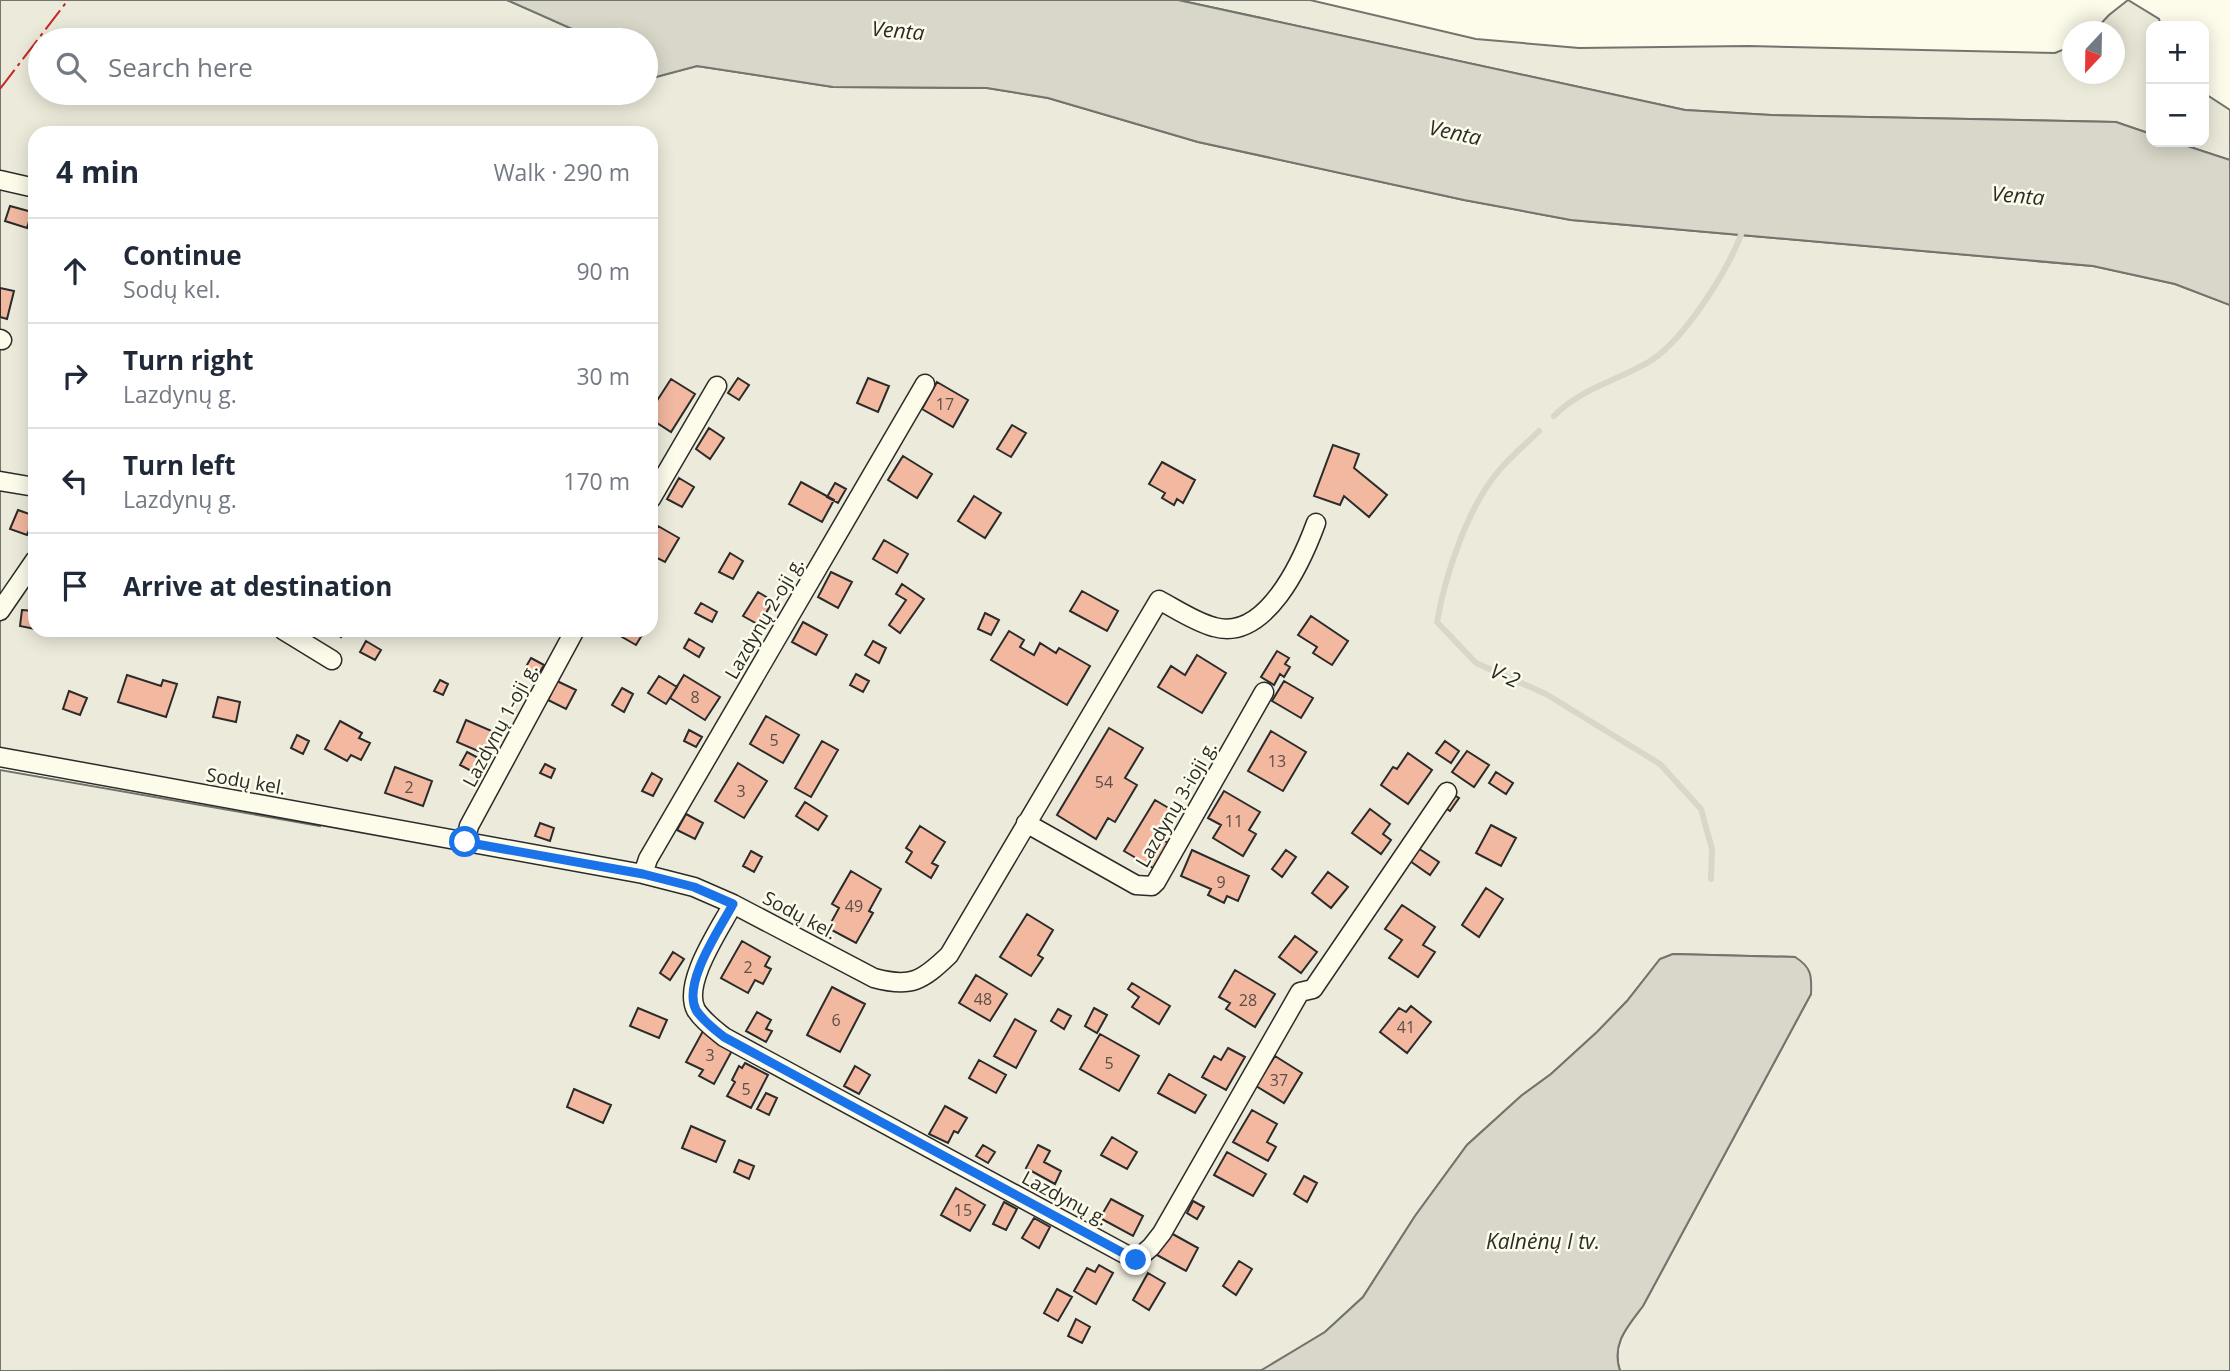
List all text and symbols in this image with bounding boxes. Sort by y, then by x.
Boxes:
water label: Venta [871,14,926,46]
north arrow [2062,21,2125,84]
map controls [2146,21,2209,147]
button: + [2146,21,2209,84]
search box [28,28,658,105]
icon: search [52,48,90,86]
text: Search here [108,49,253,85]
button: − [2146,84,2209,147]
water label: Venta [1426,113,1484,151]
text: 4 min [56,151,139,192]
text: Walk · 290 m [493,156,630,188]
water label: Venta [1991,179,2046,211]
text: Continue [123,237,242,273]
icon: ahead [56,252,94,290]
text: 90 m [576,255,630,287]
text: Sodų kel. [123,273,220,305]
text: Turn right [123,342,254,378]
icon: right [56,357,94,395]
text: 30 m [576,360,630,392]
text: Lazdynų g. [123,378,237,410]
house number: 17 [936,393,954,415]
text: Turn left [123,447,235,483]
icon: left [56,462,94,500]
text: 170 m [563,465,630,497]
text: Lazdynų g. [123,483,237,515]
street label: Lazdynų 2-oji g. [718,552,810,684]
icon: arrive [56,567,94,605]
text: Arrive at destination [123,568,392,604]
water label: V-2 [1486,656,1525,694]
street label: Lazdynų 1-oji g. [456,658,544,792]
house number: 8 [690,686,700,708]
house number: 5 [769,729,779,751]
street label: Lazdynų 3-ioji g. [1129,736,1223,872]
house number: 13 [1268,750,1286,772]
street label: Sodų kel. [204,761,288,801]
house number: 54 [1095,771,1113,793]
house number: 2 [404,776,414,798]
house number: 3 [736,780,746,802]
house number: 11 [1225,810,1243,832]
route start [449,826,480,857]
house number: 9 [1216,871,1226,893]
street label: Sodų kel. [758,885,842,945]
house number: 49 [845,895,863,917]
house number: 2 [743,956,753,978]
house number: 48 [974,988,992,1010]
house number: 28 [1239,989,1257,1011]
house number: 6 [831,1009,841,1031]
house number: 41 [1397,1016,1415,1038]
house number: 3 [705,1044,715,1066]
house number: 5 [1104,1052,1114,1074]
house number: 37 [1270,1069,1288,1091]
house number: 5 [741,1078,751,1100]
street label: Lazdynų g. [1017,1164,1113,1232]
house number: 15 [954,1199,972,1221]
water label: Kalnėnų I tv. [1486,1227,1600,1255]
route end [1120,1244,1151,1275]

